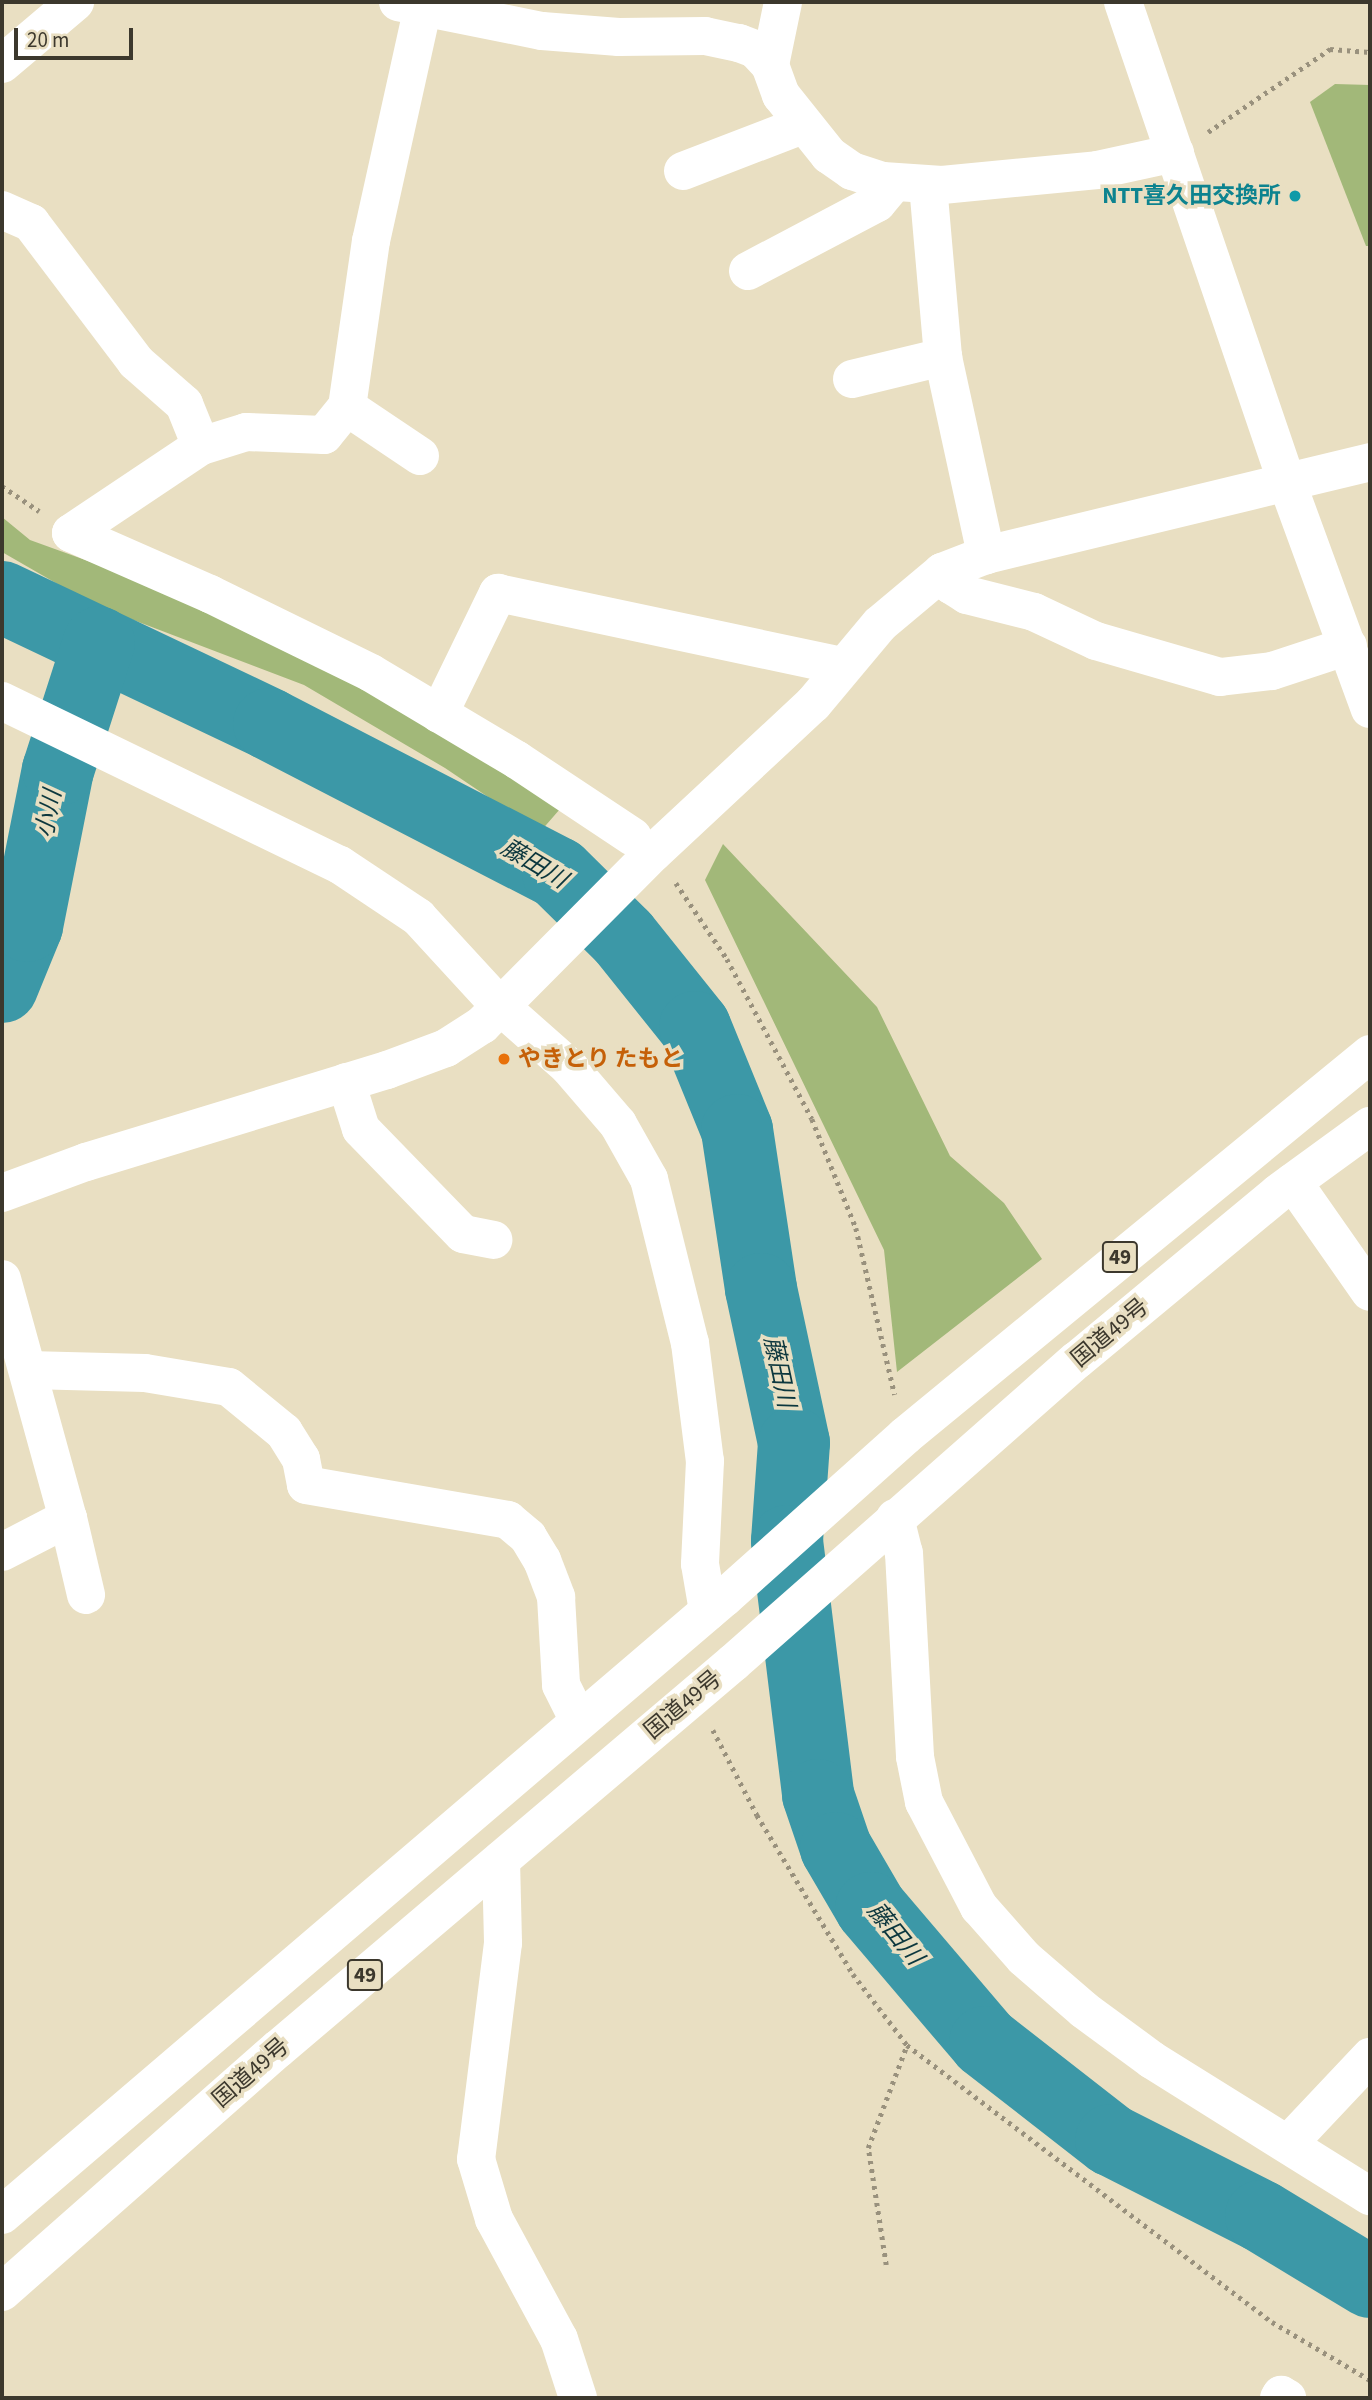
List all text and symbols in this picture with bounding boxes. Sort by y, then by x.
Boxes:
scale bar [18,14,136,58]
text: 20 m [27,25,69,55]
place label: NTT喜久田交換所 [1102,182,1281,210]
marker: NTT喜久田交換所 [1287,188,1303,204]
water label: 小川 [30,788,68,840]
water label: 藤田川 [496,833,572,895]
place label: やきとり たもと [518,1045,684,1073]
marker: やきとり たもと [496,1051,512,1067]
road number: 49 [1101,1240,1139,1274]
street label: 国道49号 [1066,1293,1154,1373]
water label: 藤田川 [757,1334,801,1410]
street label: 国道49号 [639,1665,727,1745]
water label: 藤田川 [861,1897,929,1971]
road number: 49 [346,1958,384,1993]
street label: 国道49号 [207,2032,295,2114]

